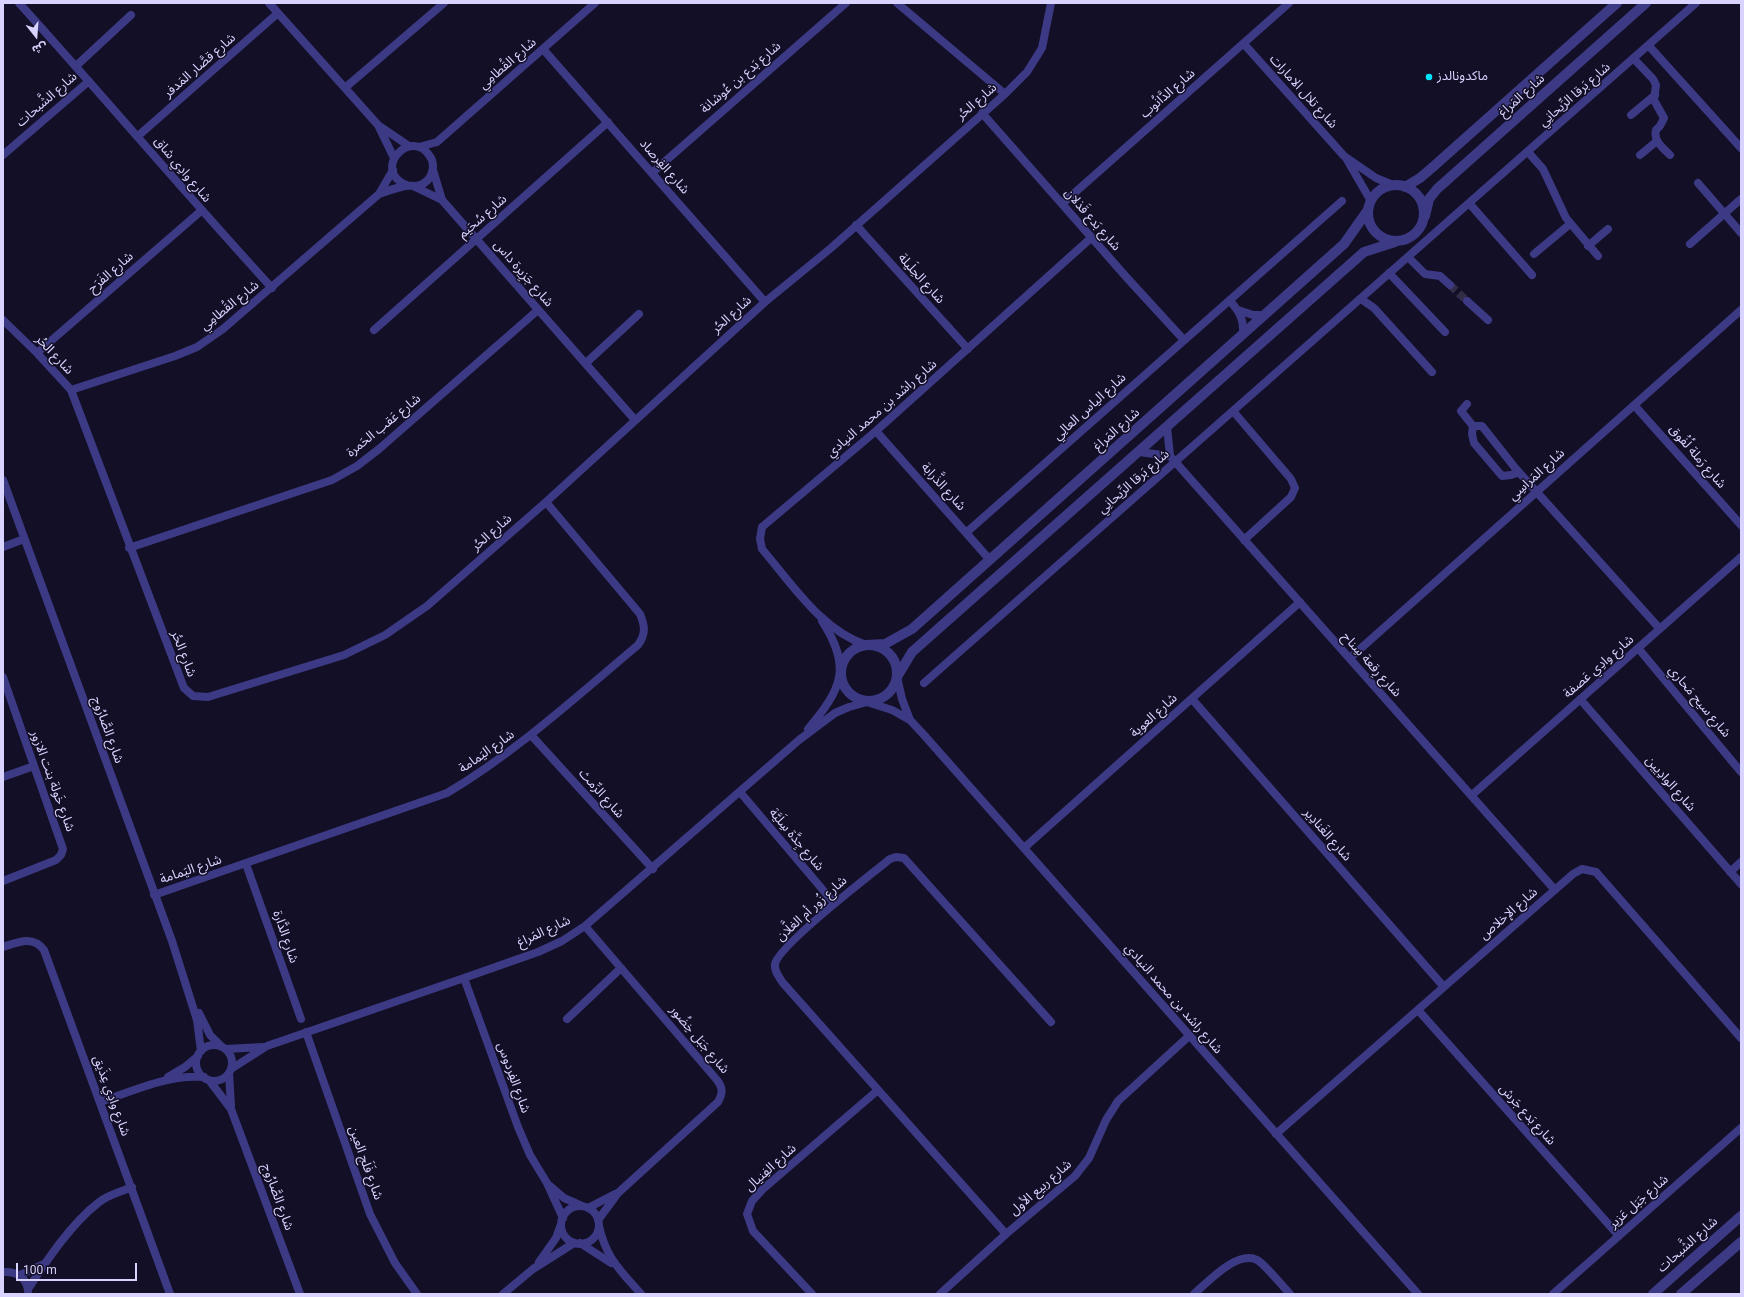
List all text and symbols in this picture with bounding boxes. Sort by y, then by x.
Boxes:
north arrow [16,16,56,56]
street label: شارع قصَّار المَدفر [161,30,239,102]
street label: شارع القُطامِي [476,35,540,93]
street label: شارع بَدع بن عُوشانة [698,39,784,117]
text: ش [31,40,49,56]
street label: شارع تلال الامارات [1266,52,1340,132]
street label: شارع بَرقا الرِّيحانِي [1536,60,1614,130]
street label: شارع الدَّانُوب [1137,66,1199,122]
street label: شارع الشَّبحات [13,69,81,131]
place label: ماكدونالدز [1437,69,1488,85]
street label: شارع المَراغ [1496,71,1548,121]
marker: ماكدونالدز [1424,72,1434,82]
street label: شارع الحُر [954,80,1000,124]
street label: شارع وادِي شاق [150,134,214,206]
street label: شارع الفِرصاد [636,136,692,198]
street label: شارع بَدع قَذلان [1061,185,1123,255]
street label: شارع سُحَيم [456,192,510,242]
street label: شارع جَزِيرة داس [490,238,556,310]
street label: شارع الفَرَح [85,249,137,297]
street label: شارع الحِلَيلة [894,251,948,307]
street label: شارع القُطامِي [198,278,262,334]
street label: شارع الحُر [709,293,755,337]
street label: شارع الحُر [32,332,76,378]
street label: شارع راشد بن محمد النيادي [824,357,940,461]
street label: شارع الياس العالِي [1050,370,1130,444]
street label: شارع عَقب الحَمرة [344,391,424,461]
street label: شارع المَراغ [1091,405,1143,455]
street label: شارع رَملة لُفُوق [1665,422,1729,492]
street label: شارع المَراسِي [1506,446,1568,504]
street label: شارع بَرقا الرِّيحانِي [1095,447,1173,517]
street label: شارع الذَّرابة [917,460,969,514]
street label: شارع الحُر [469,511,515,555]
street label: شارع الحُر [167,629,199,679]
street label: شارع رِقعة سِناح [1338,629,1404,701]
street label: شارع وادِي عَصفة [1561,632,1637,702]
street label: شارع سيح مَحاري [1664,663,1734,741]
street label: شارع العوية [1127,691,1181,741]
street label: شارع الصَّارُوج [88,694,126,766]
street label: شارع اليَمامة [456,727,518,777]
street label: شارع خَولة بنت الازور [26,728,78,834]
street label: شارع الوادِيين [1642,753,1698,815]
street label: شارع الرِّمث [575,766,627,822]
street label: شارع الغَنادِير [1300,805,1354,865]
street label: شارع جِدَّة سِلَيَّة [765,806,827,874]
street label: شارع اليَمامة [158,852,224,888]
street label: شارع زُور أم الغلَّان [773,873,851,945]
street label: شارع الإخلاص [1477,885,1541,943]
street label: شارع الدَّارة [269,909,301,965]
street label: شارع المَراغ [515,913,573,951]
street label: شارع راشد بن محمد النيادي [1121,941,1225,1057]
street label: شارع جَبَل خِضُور [666,1003,732,1077]
street label: شارع الفِردوس [493,1041,533,1115]
street label: شارع وادِي عِذَيق [89,1054,133,1138]
street label: شارع بَدع جَرش [1495,1081,1559,1149]
street label: شارع فَلَج العين [344,1124,386,1202]
street label: شارع الفِنيال [742,1141,800,1195]
street label: شارع ربيع الأول [1007,1157,1075,1219]
street label: شارع الصَّارُوج [258,1161,296,1233]
street label: شارع جَبَل عَزير [1606,1172,1672,1232]
street label: شارع الشَّبحات [1655,1214,1721,1276]
scale bar [18,1255,139,1281]
text: 100 m [23,1263,57,1277]

